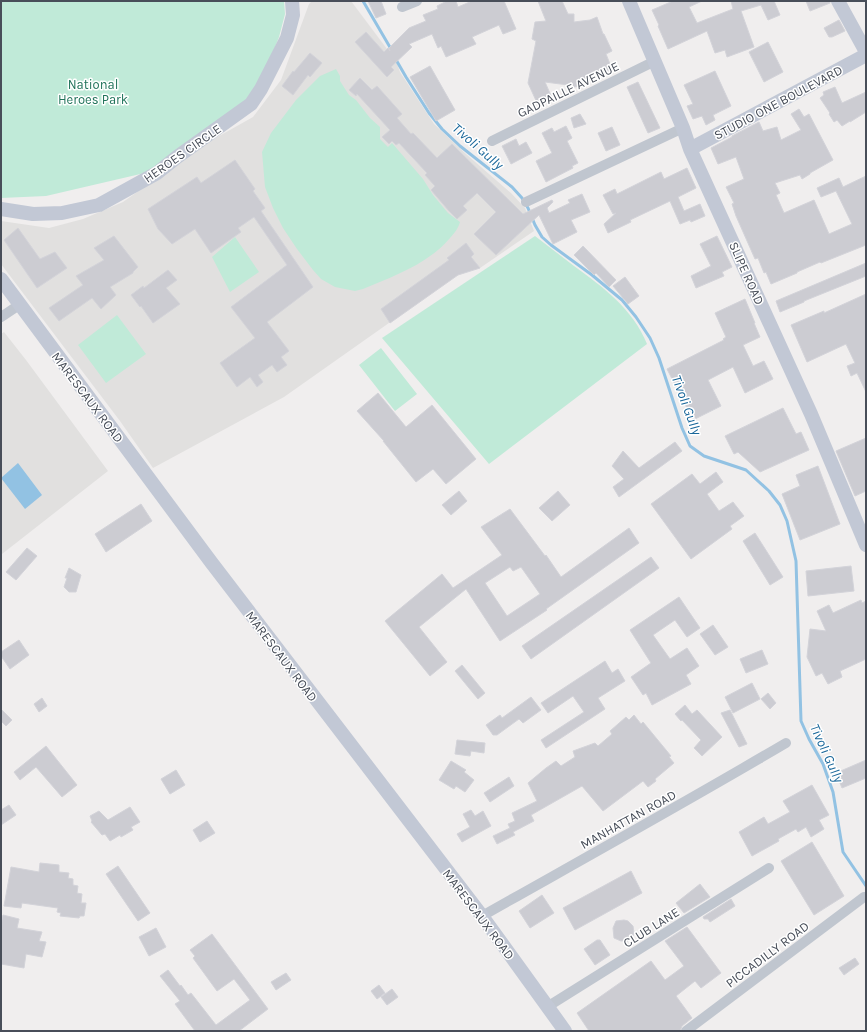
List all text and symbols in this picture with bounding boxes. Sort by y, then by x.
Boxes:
street label: GADPAILLE AVENUE [515,58,621,121]
street label: STUDIO ONE BOULEVARD [711,62,845,143]
park label: National Heroes Park [58,77,128,107]
water label: Tivoli Gully [449,119,508,174]
street label: HEROES CIRCLE [140,121,224,186]
street label: SLIPE ROAD [726,239,767,307]
street label: MARESCAUX ROAD [49,349,127,445]
water label: Tivoli Gully [668,373,706,438]
street label: MARESCAUX ROAD [243,608,321,704]
water label: Tivoli Gully [806,721,847,786]
street label: MANHATTAN ROAD [578,787,679,852]
street label: MARESCAUX ROAD [440,866,518,962]
street label: CLUB LANE [620,904,682,951]
street label: PICCADILLY ROAD [723,918,812,991]

